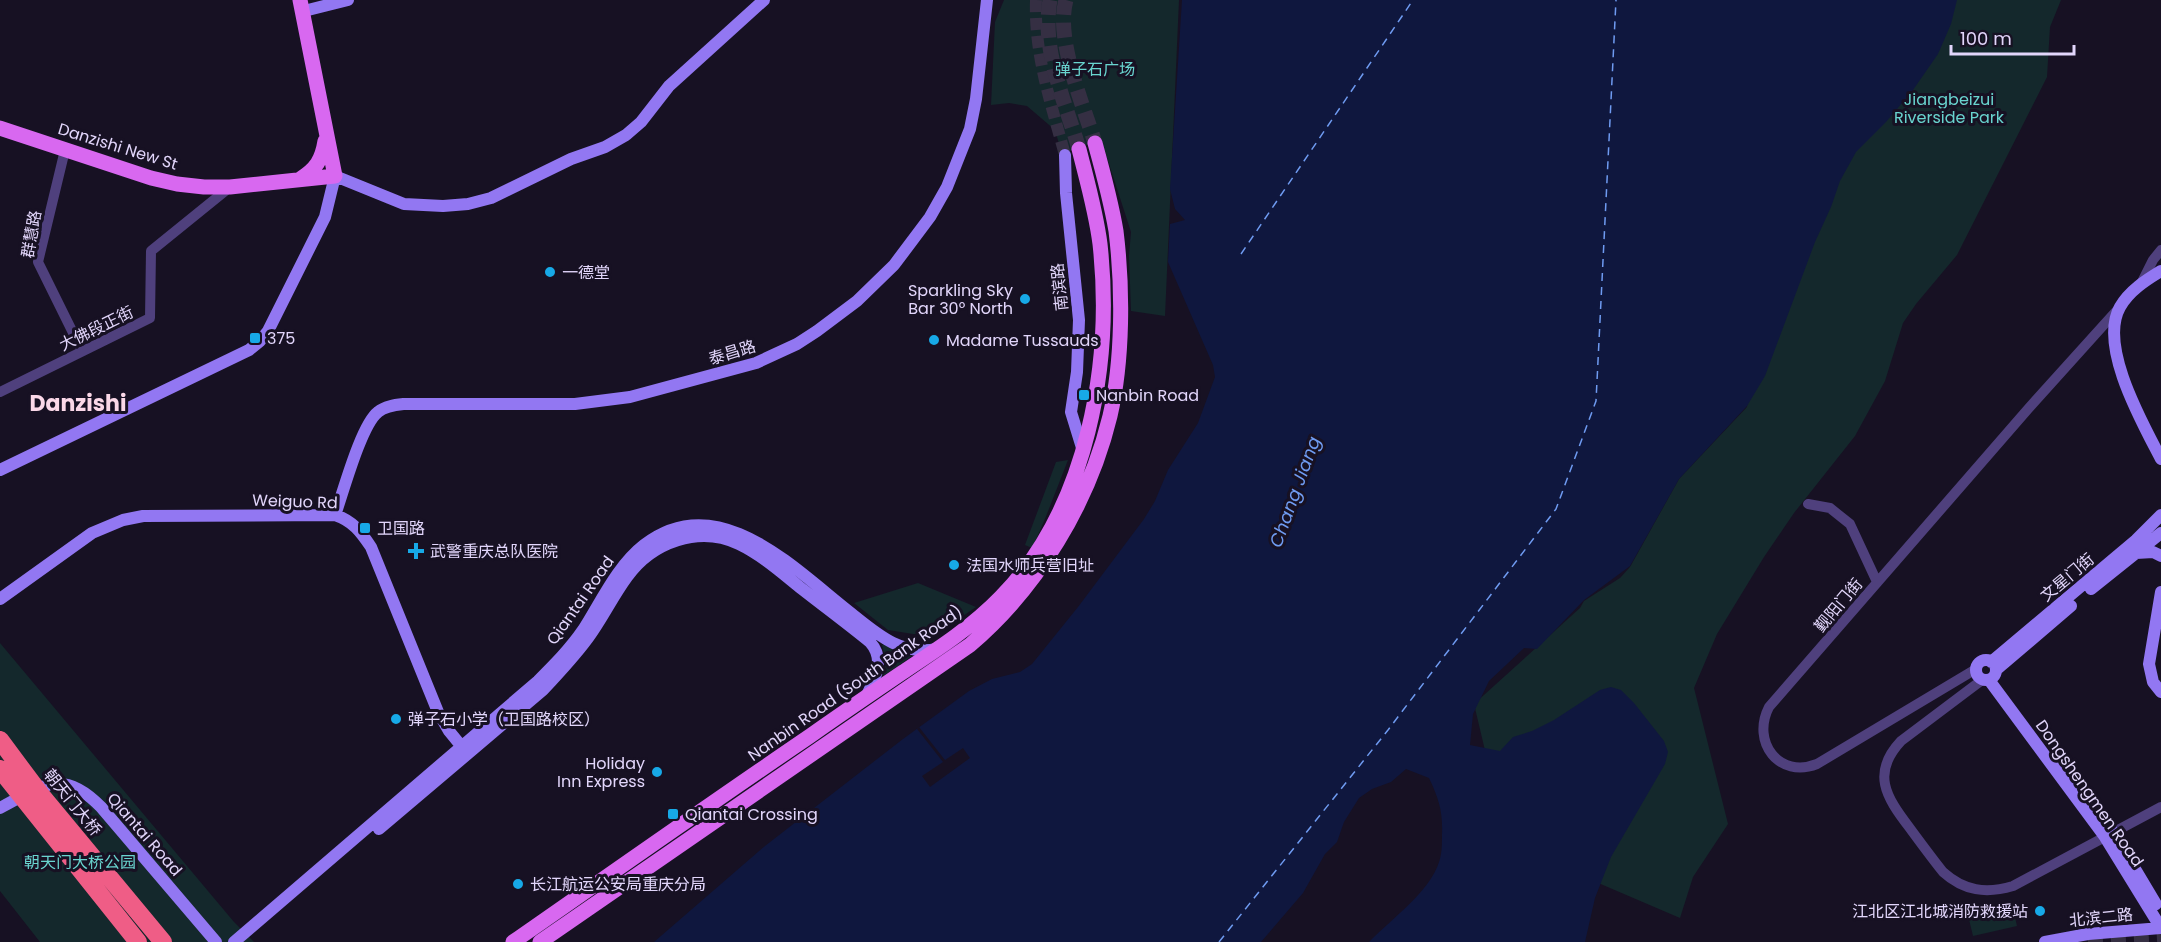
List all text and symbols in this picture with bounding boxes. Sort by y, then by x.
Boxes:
scale bar [1951,18,2074,56]
text: 100 m [1960,26,2012,51]
park label: 弹子石广场 [1055,58,1135,81]
park label: Jiangbeizui Riverside Park [1894,88,2005,129]
street label: Danzishi New St [55,117,181,176]
street label: 群慧路 [16,208,47,260]
place label: 一德堂 [562,261,610,284]
street label: 南滨路 [1046,262,1073,312]
marker: 一德堂 [543,265,557,279]
place label: Sparkling Sky Bar 30° North [908,279,1013,320]
marker: Sparkling Sky Bar 30° North [1018,292,1032,306]
street label: 大佛段正街 [55,301,137,356]
place label: 375 [267,327,295,350]
place label: Madame Tussauds [946,329,1099,352]
marker: 375 [248,331,262,345]
marker: Madame Tussauds [927,333,941,347]
street label: 泰昌路 [706,334,758,370]
place label: Nanbin Road [1096,384,1199,407]
district label: Danzishi [30,388,126,419]
marker: Nanbin Road [1077,388,1091,402]
water label: Chang Jiang [1263,433,1326,551]
street label: Weiguo Rd [252,489,338,514]
place label: 卫国路 [377,517,425,540]
marker: 卫国路 [358,521,372,535]
place label: 武警重庆总队医院 [430,540,558,563]
marker: 武警重庆总队医院 [407,542,425,560]
street label: 文星门街 [2035,548,2099,607]
street label: Qiantai Road [541,551,620,650]
place label: 法国水师兵营旧址 [966,554,1094,577]
marker: 法国水师兵营旧址 [947,558,961,572]
street label: 觐阳门街 [1809,573,1868,637]
street label: Nanbin Road (South Bank Road) [743,600,967,767]
place label: 弹子石小学（卫国路校区） [408,708,600,731]
marker: 弹子石小学（卫国路校区） [389,712,403,726]
street label: Dongshengmen Road [2030,715,2149,871]
place label: Holiday Inn Express [557,752,645,793]
street label: 朝天门大桥 [38,764,107,841]
marker: Holiday Inn Express [650,765,664,779]
street label: Qiantai Road [102,788,187,881]
place label: Qiantai Crossing [685,803,818,826]
marker: Qiantai Crossing [666,807,680,821]
park label: 朝天门大桥公园 [24,851,136,874]
place label: 长江航运公安局重庆分局 [530,873,706,896]
marker: 长江航运公安局重庆分局 [511,877,525,891]
place label: 江北区江北城消防救援站 [1852,900,2028,923]
street label: 北滨二路 [2068,903,2134,932]
marker: 江北区江北城消防救援站 [2033,904,2047,918]

